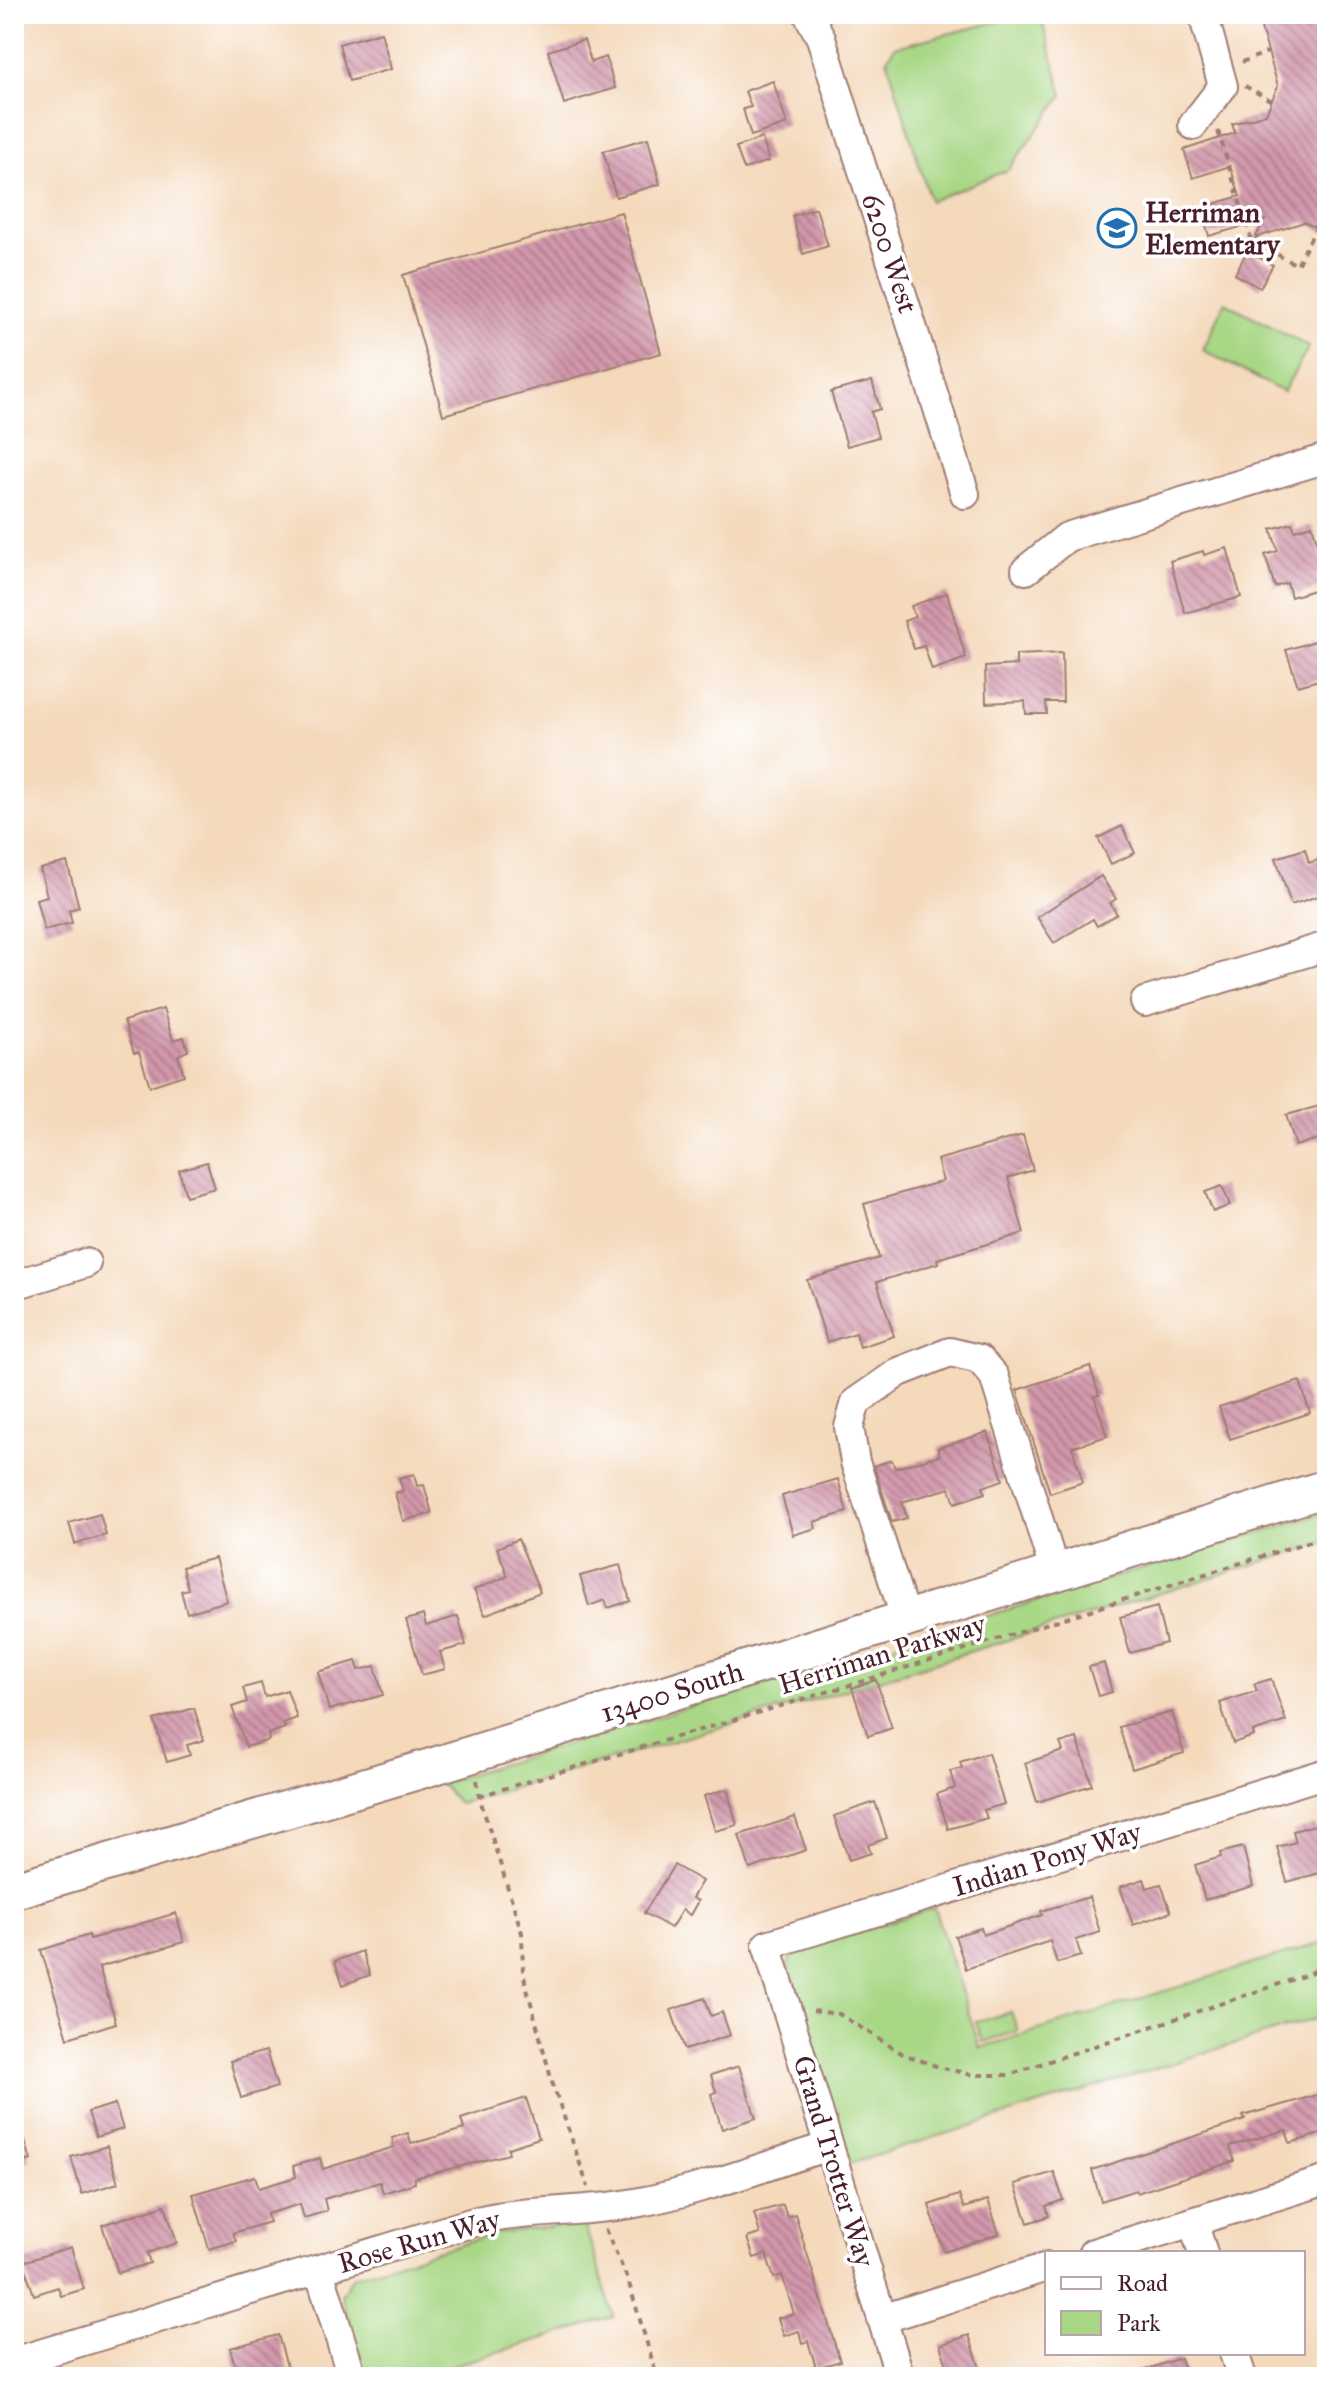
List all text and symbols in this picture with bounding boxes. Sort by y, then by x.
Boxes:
street label: 6200 West [854,189,926,317]
place label: Herriman Elementary [1145,195,1281,262]
school or university icon: Herriman Elementary [1096,207,1138,249]
street label: Herriman Parkway [774,1606,990,1702]
street label: 13400 South [596,1654,748,1730]
street label: Indian Pony Way [949,1813,1146,1904]
street label: Grand Trotter Way [785,2051,883,2272]
street label: Rose Run Way [334,2201,505,2281]
legend [1045,2251,1305,2355]
text: Road [1117,2268,1168,2298]
text: Park [1117,2308,1161,2338]

